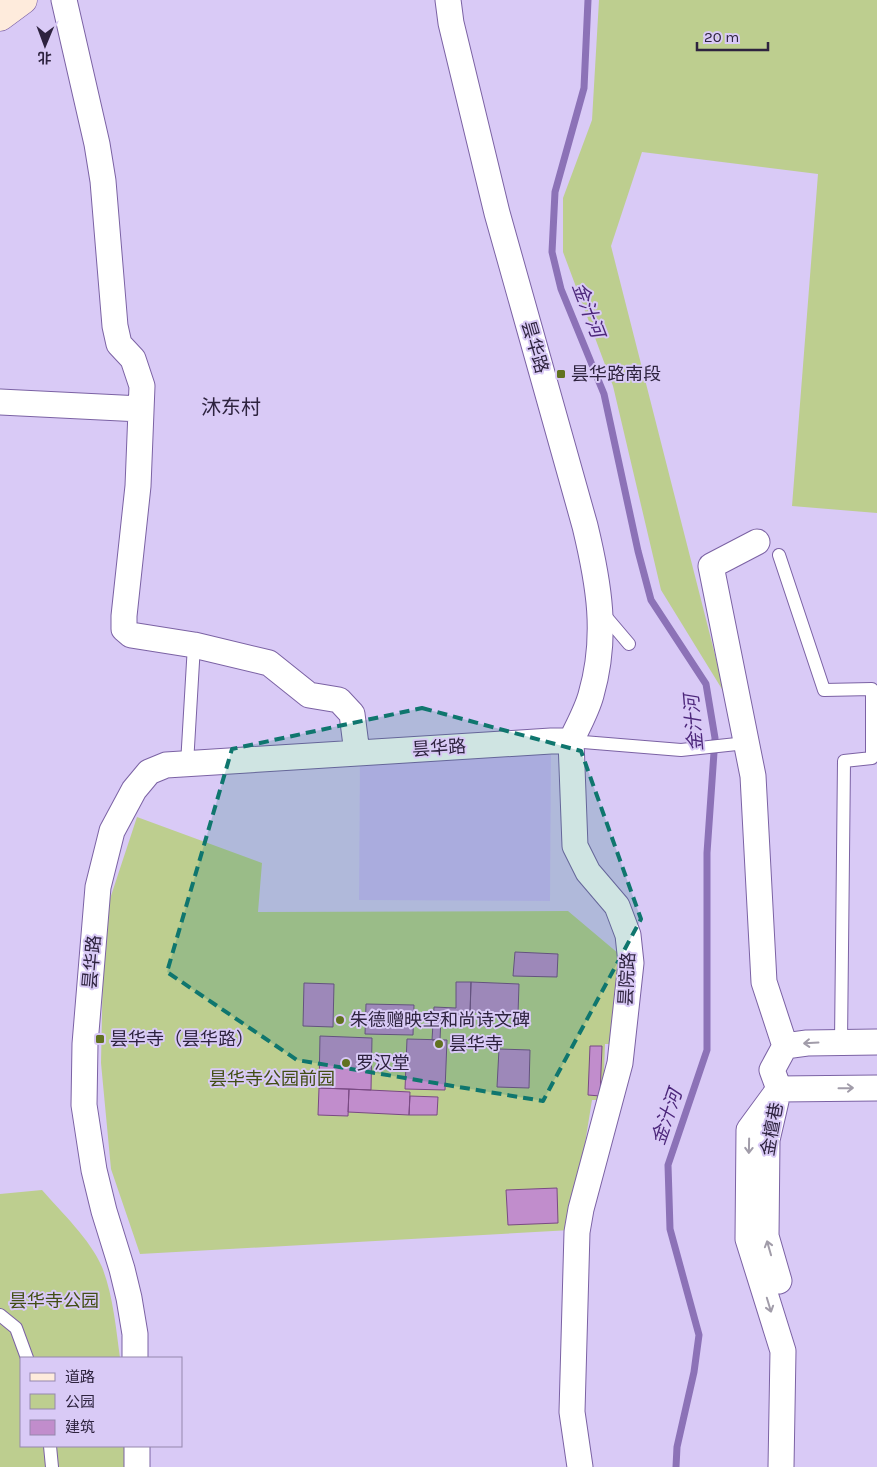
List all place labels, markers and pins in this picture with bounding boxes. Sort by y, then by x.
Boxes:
place label: 昙华路南段 [571,363,661,385]
marker: 昙华路南段 [555,368,567,380]
place label: 朱德赠映空和尚诗文碑 [350,1009,530,1031]
marker: 朱德赠映空和尚诗文碑 [334,1014,346,1026]
place label: 昙华寺（昙华路） [110,1028,254,1050]
marker: 昙华寺（昙华路） [94,1033,106,1045]
place label: 昙华寺 [449,1033,503,1055]
marker: 昙华寺 [433,1038,445,1050]
place label: 罗汉堂 [356,1052,410,1074]
marker: 罗汉堂 [340,1057,352,1069]

